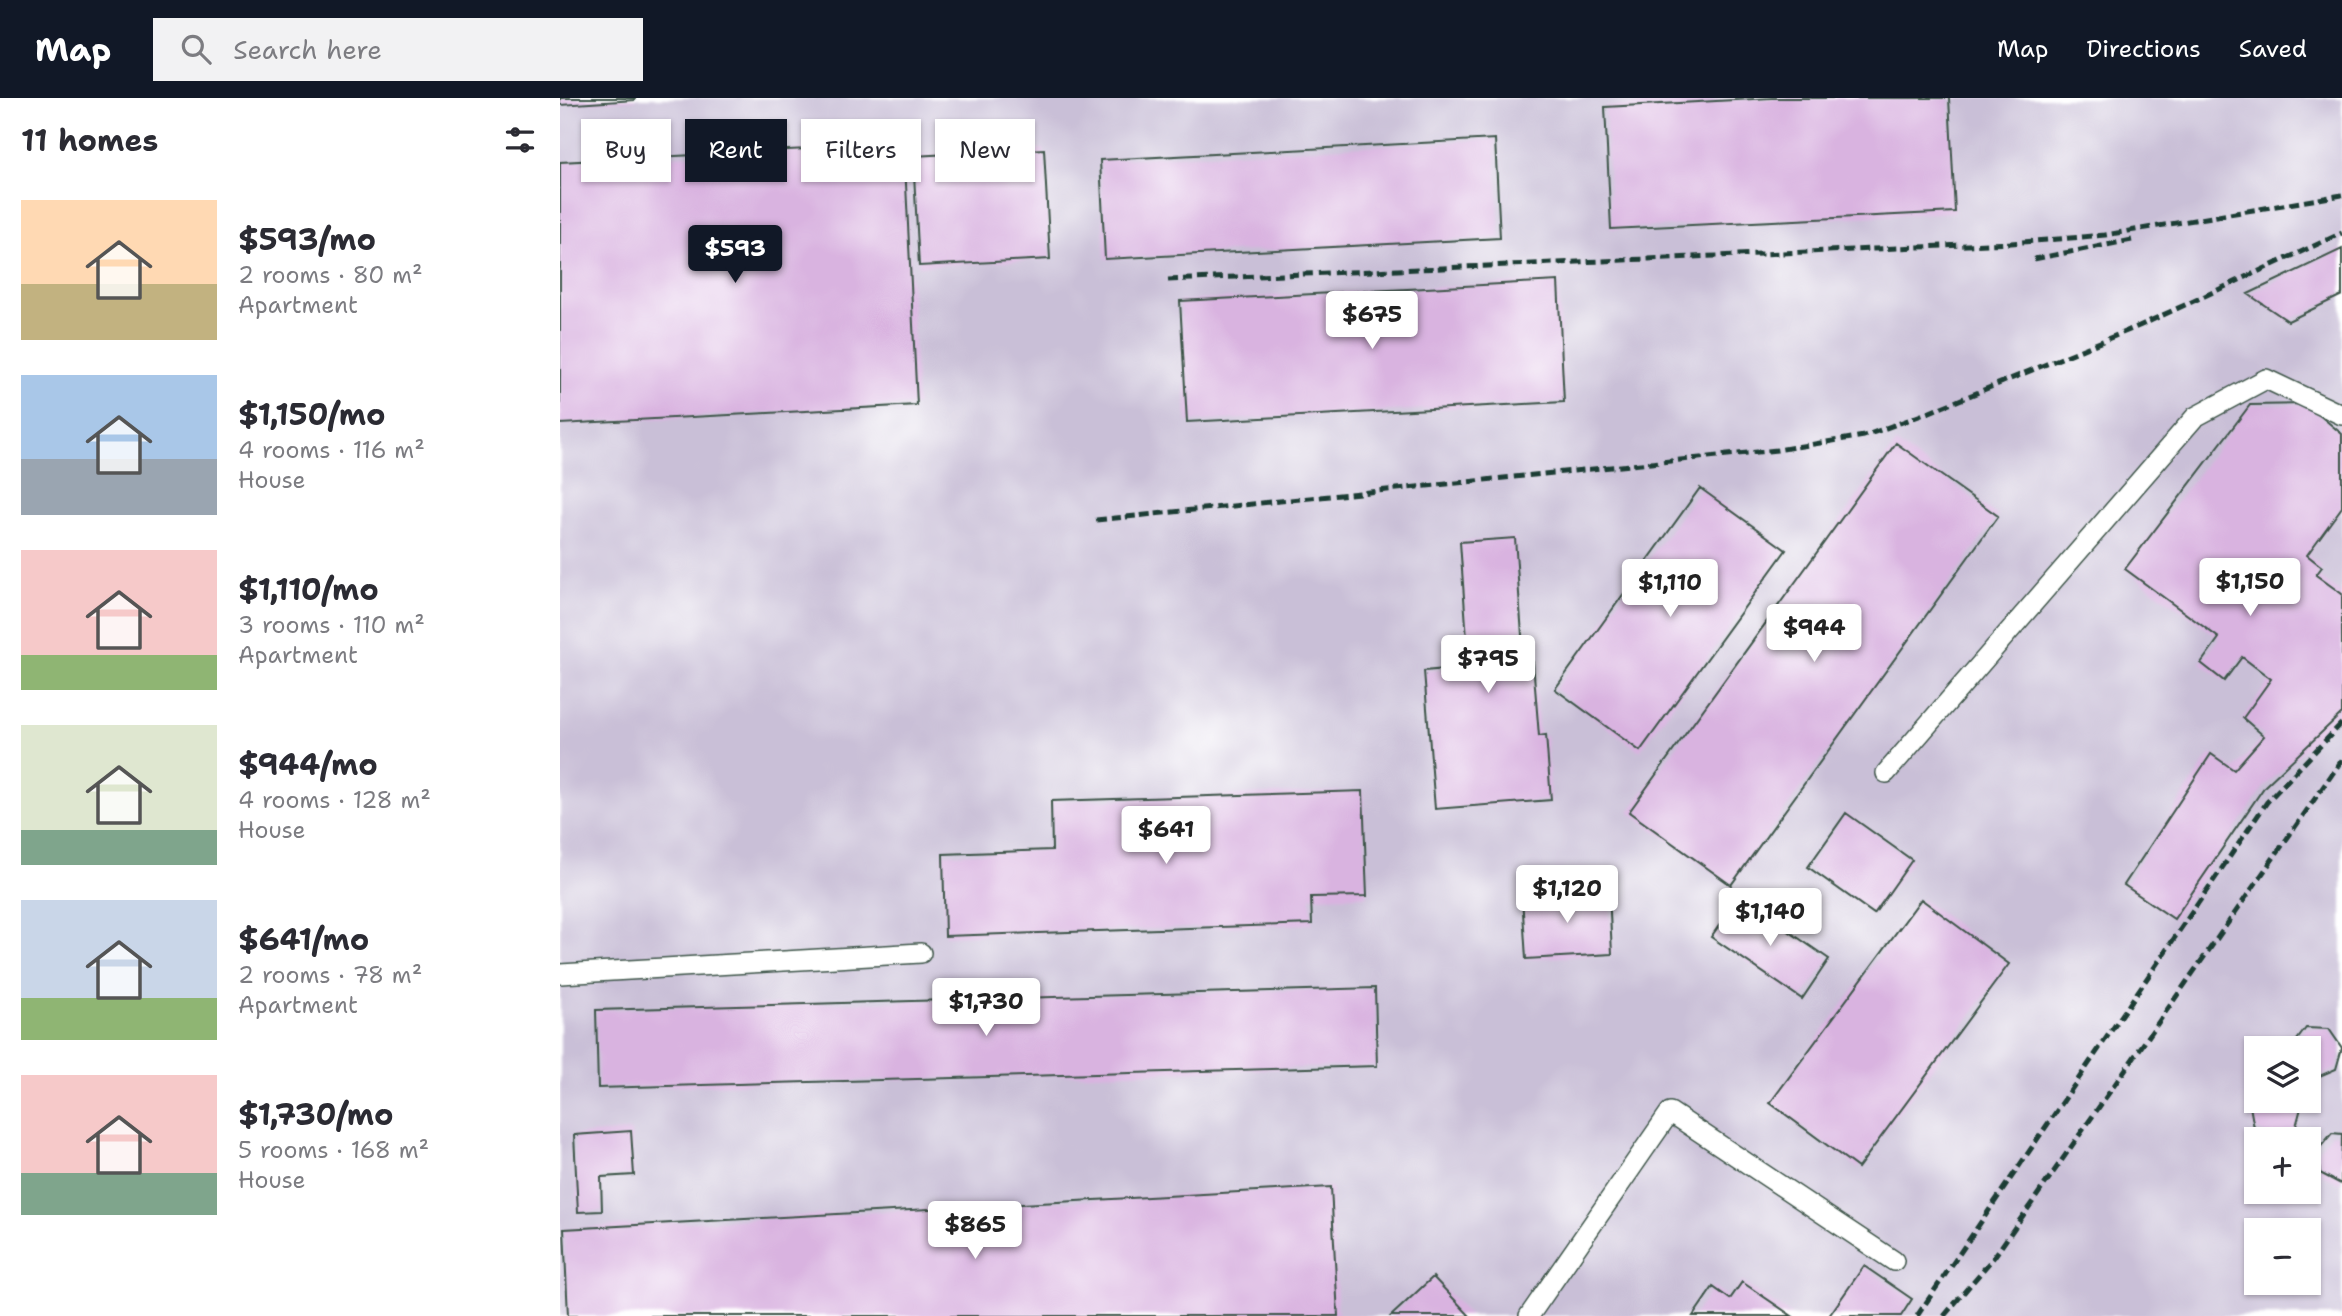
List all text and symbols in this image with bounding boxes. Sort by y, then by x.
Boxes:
search box [153,18,643,81]
text: Map [35,27,111,72]
icon: search [177,30,215,68]
text: Search here [233,32,382,67]
text: Map [1997,33,2048,65]
text: Directions [2086,33,2201,65]
text: Saved [2239,33,2307,65]
chip: Buy [581,119,671,182]
chip: Rent [685,119,787,182]
chip: Filters [801,119,921,182]
chip: New [935,119,1035,182]
text: 11 homes [21,120,158,161]
icon: filters [501,121,539,159]
text: $593/mo [238,219,376,260]
pin: $593 [694,226,776,285]
icon: home [77,228,161,312]
text: $593 [704,233,766,263]
text: 2 rooms · 80 m² [238,260,423,290]
text: Apartment [238,290,358,320]
pin: $675 [1331,292,1413,351]
text: $675 [1342,299,1402,329]
text: $1,150/mo [238,394,385,435]
icon: home [77,403,161,487]
text: 4 rooms · 116 m² [238,435,425,465]
text: House [238,465,306,495]
pin: $1,150 [2193,559,2307,618]
pin: $1,110 [1613,560,1727,619]
text: $1,150 [2215,566,2285,596]
text: $1,110 [1638,567,1702,597]
text: $1,110/mo [238,569,379,610]
icon: home [77,578,161,662]
pin: $944 [1773,604,1855,664]
text: 3 rooms · 110 m² [238,610,425,640]
text: $944 [1782,612,1846,642]
pin: $795 [1447,636,1529,695]
text: Apartment [238,640,358,670]
text: $795 [1457,643,1519,673]
text: $944/mo [238,744,378,785]
icon: home [77,753,161,837]
text: 4 rooms · 128 m² [238,785,431,815]
pin: $641 [1125,806,1207,866]
text: $641 [1138,814,1194,844]
text: House [238,815,306,845]
pin: $1,120 [1510,866,1624,925]
text: $1,120 [1532,873,1602,903]
pin: $1,140 [1713,888,1827,948]
text: $1,140 [1735,896,1805,926]
text: $641/mo [238,919,369,960]
icon: home [77,928,161,1012]
text: 2 rooms · 78 m² [238,960,422,990]
pin: $1,730 [929,978,1043,1038]
text: $1,730 [948,986,1024,1016]
text: Apartment [238,990,358,1020]
map controls [2244,1036,2321,1295]
button: layers [2244,1036,2321,1113]
text: $1,730/mo [238,1094,394,1135]
icon: home [77,1103,161,1187]
button: + [2244,1127,2321,1204]
text: 5 rooms · 168 m² [238,1135,429,1165]
text: House [238,1165,306,1195]
pin: $865 [934,1202,1016,1261]
text: $865 [944,1209,1006,1239]
button: − [2244,1218,2321,1295]

